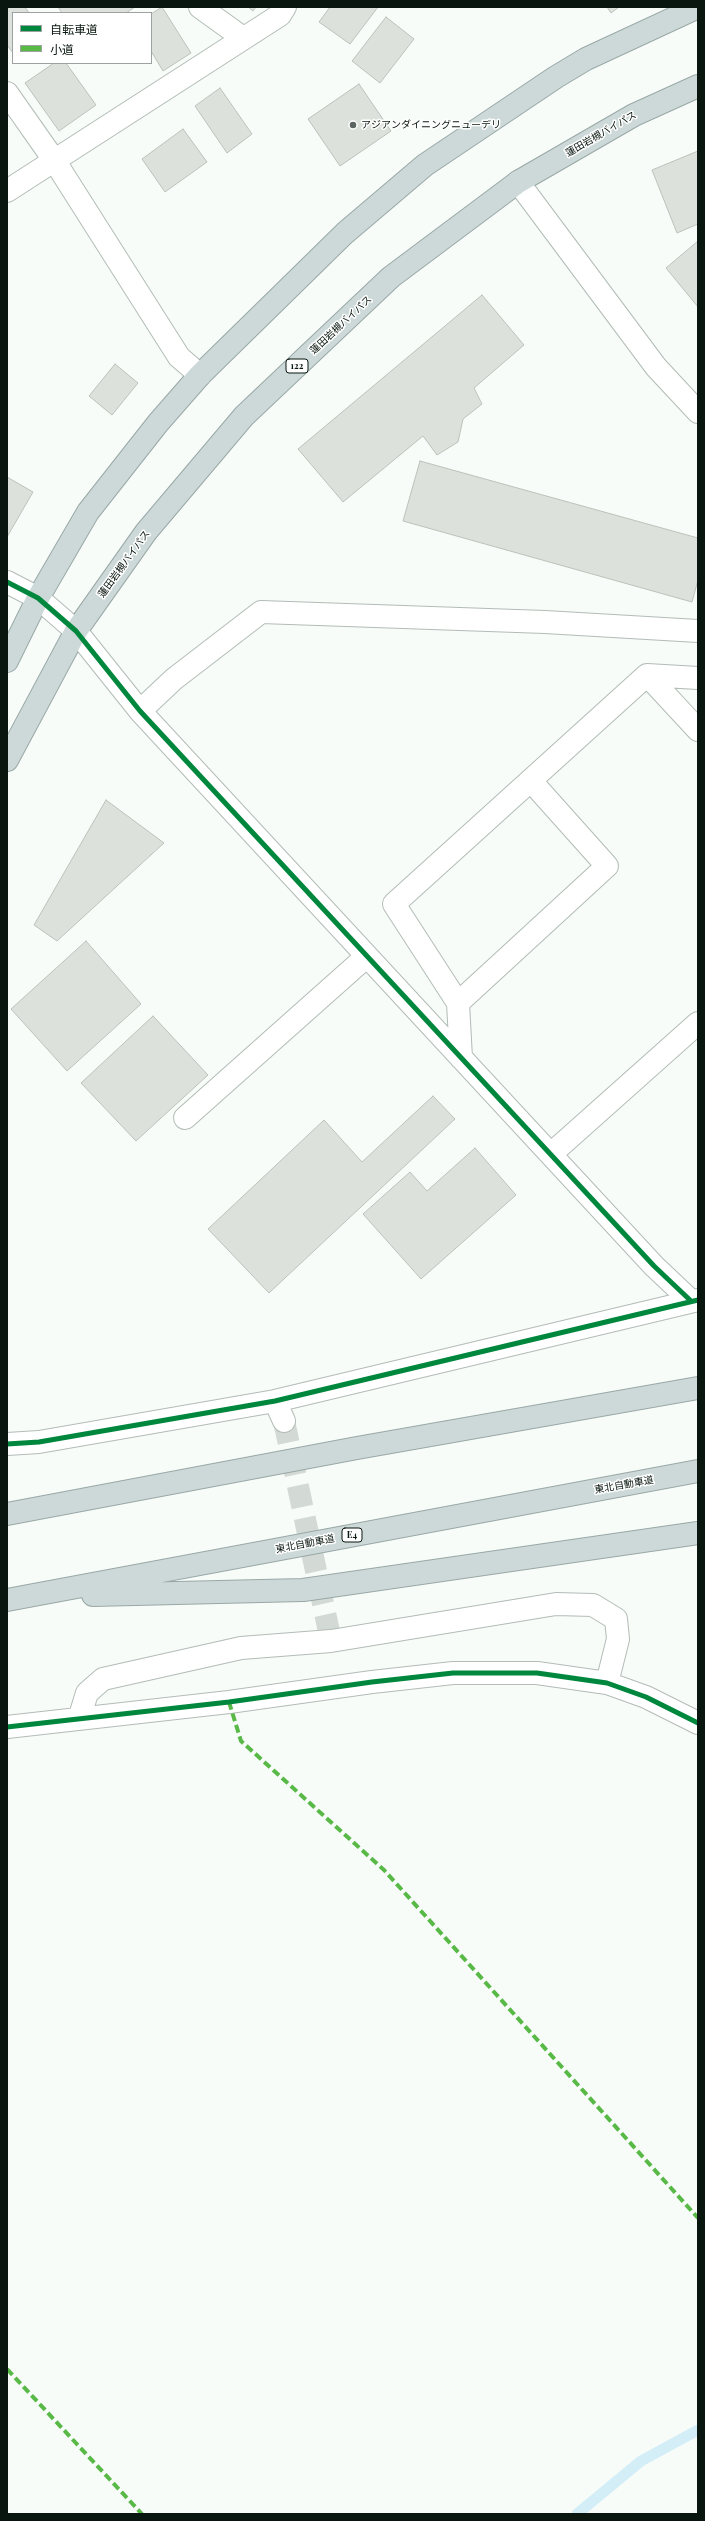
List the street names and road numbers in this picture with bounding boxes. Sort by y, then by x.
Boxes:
street label: 蓮田岩槻バイパス [563,109,639,159]
street label: 蓮田岩槻バイパス [308,293,374,357]
road number: 122 [286,359,308,373]
street label: 蓮田岩槻バイパス [96,528,152,600]
street label: 東北自動車道 [593,1474,655,1496]
road number: E4 [342,1528,362,1542]
street label: 東北自動車道 [274,1532,336,1556]

